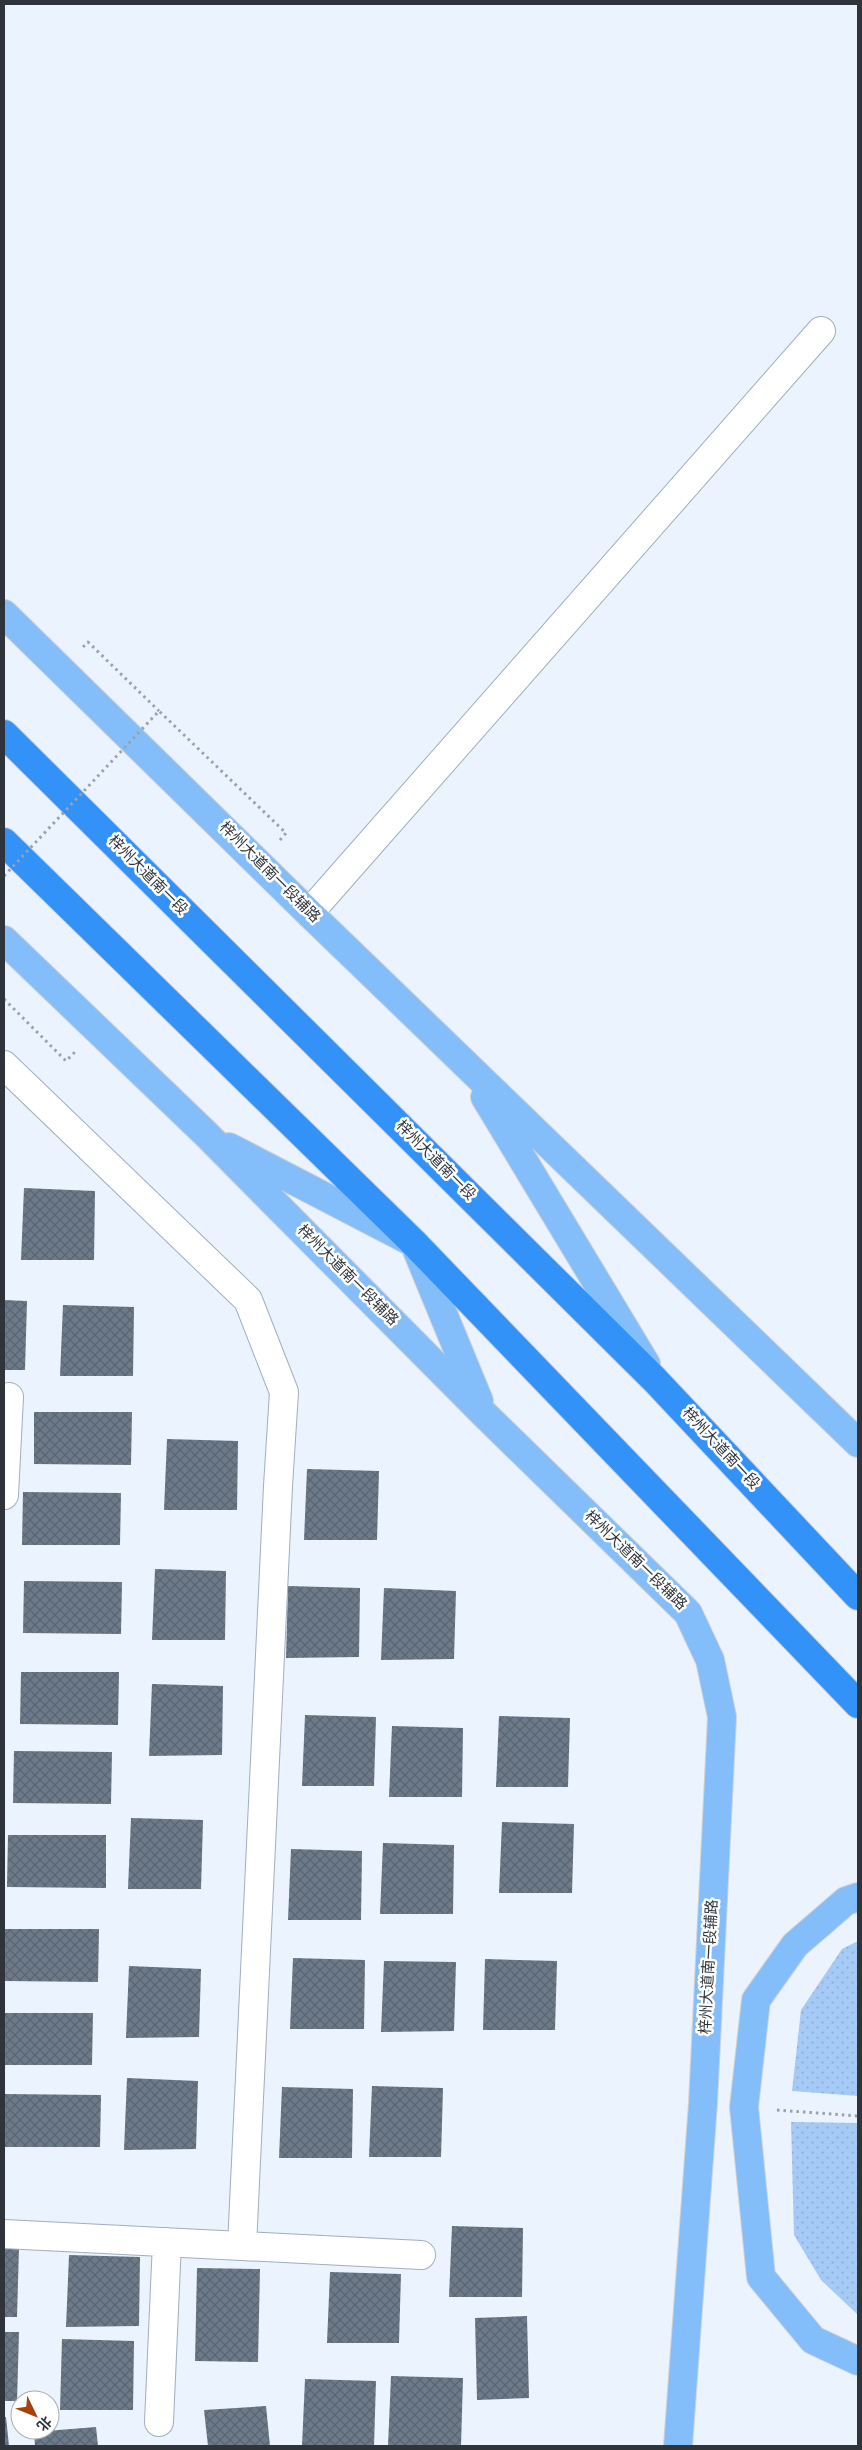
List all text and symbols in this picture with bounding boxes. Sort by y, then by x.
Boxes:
street label: 梓州大道南一段辅路 [215,818,324,927]
street label: 梓州大道南一段 [103,831,192,920]
street label: 梓州大道南一段 [391,1116,480,1205]
street label: 梓州大道南一段辅路 [293,1221,402,1330]
street label: 梓州大道南一段 [677,1403,763,1494]
street label: 梓州大道南一段辅路 [580,1507,691,1615]
street label: 梓州大道南一段辅路 [696,1899,723,2035]
north arrow [10,2390,60,2440]
text: 北 [32,2412,54,2434]

